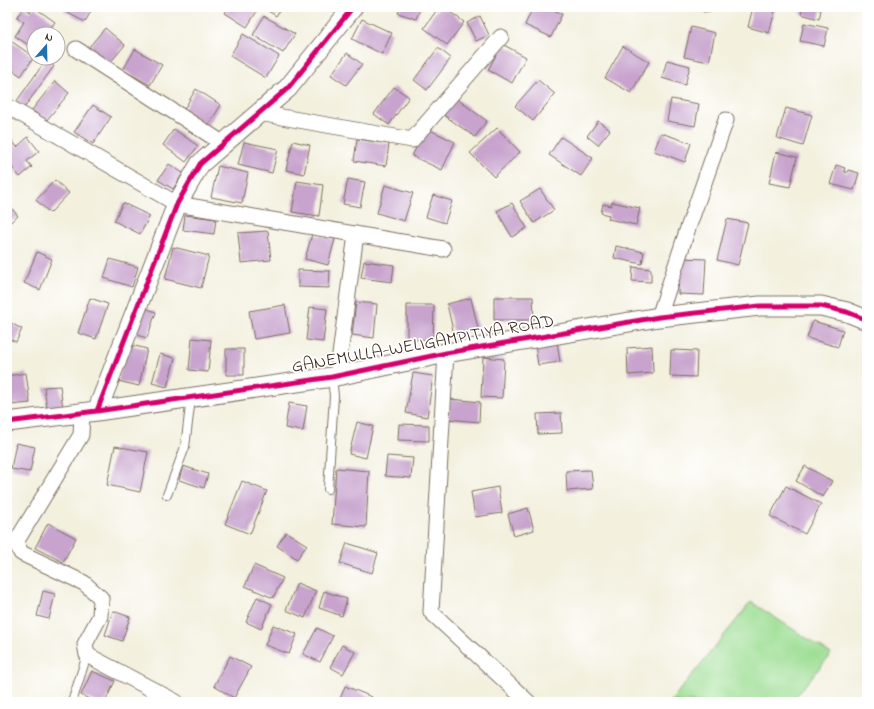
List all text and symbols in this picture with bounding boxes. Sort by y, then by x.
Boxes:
north arrow [26,26,66,66]
text: N [43,29,55,46]
street label: GANEMULLA-WELIGAMPITIYA ROAD [290,309,556,381]

